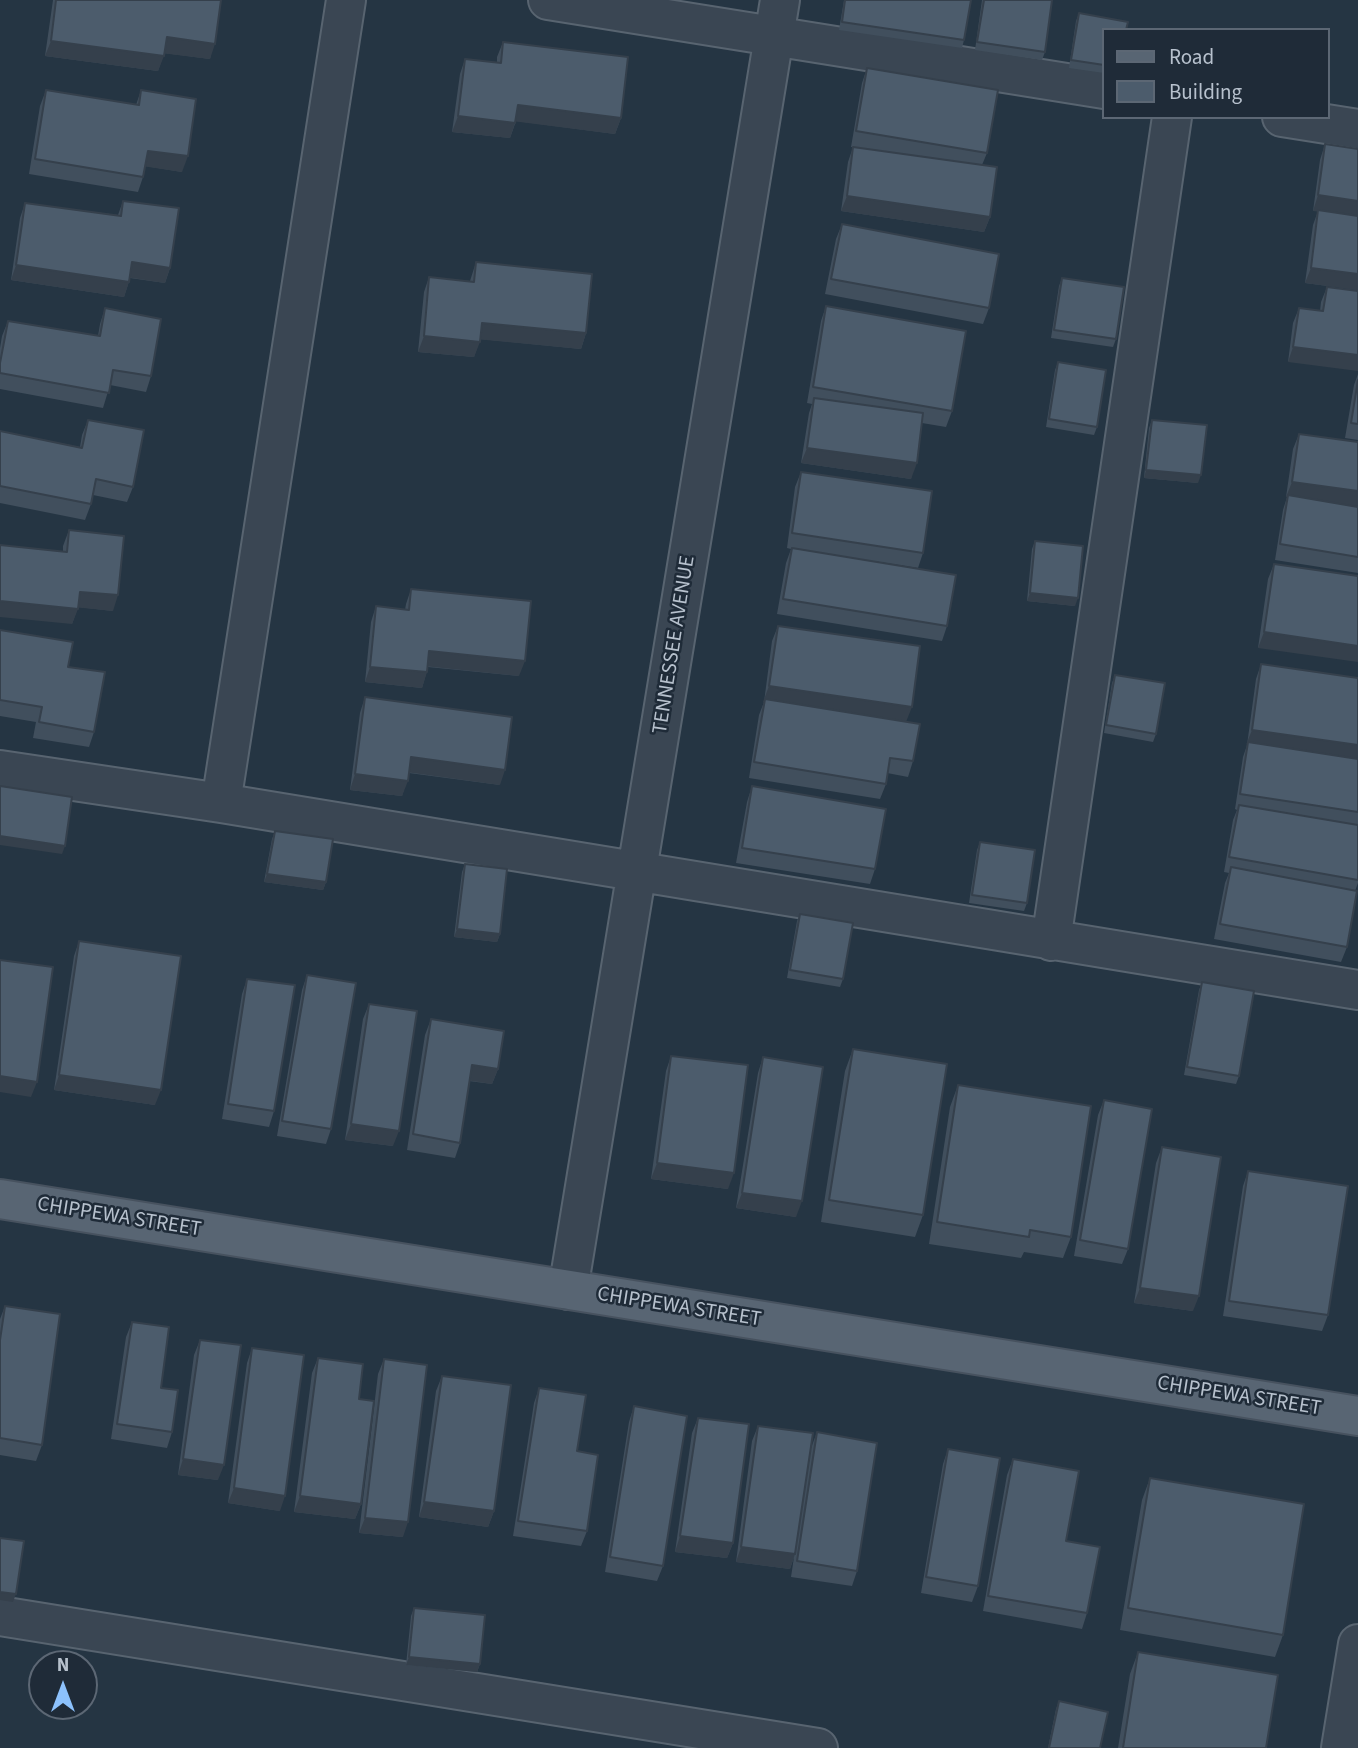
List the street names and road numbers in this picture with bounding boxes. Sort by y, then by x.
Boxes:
street label: TENNESSEE AVENUE [648,554,702,736]
street label: CHIPPEWA STREET [35,1193,203,1243]
street label: CHIPPEWA STREET [595,1283,763,1333]
street label: CHIPPEWA STREET [1155,1372,1323,1422]

